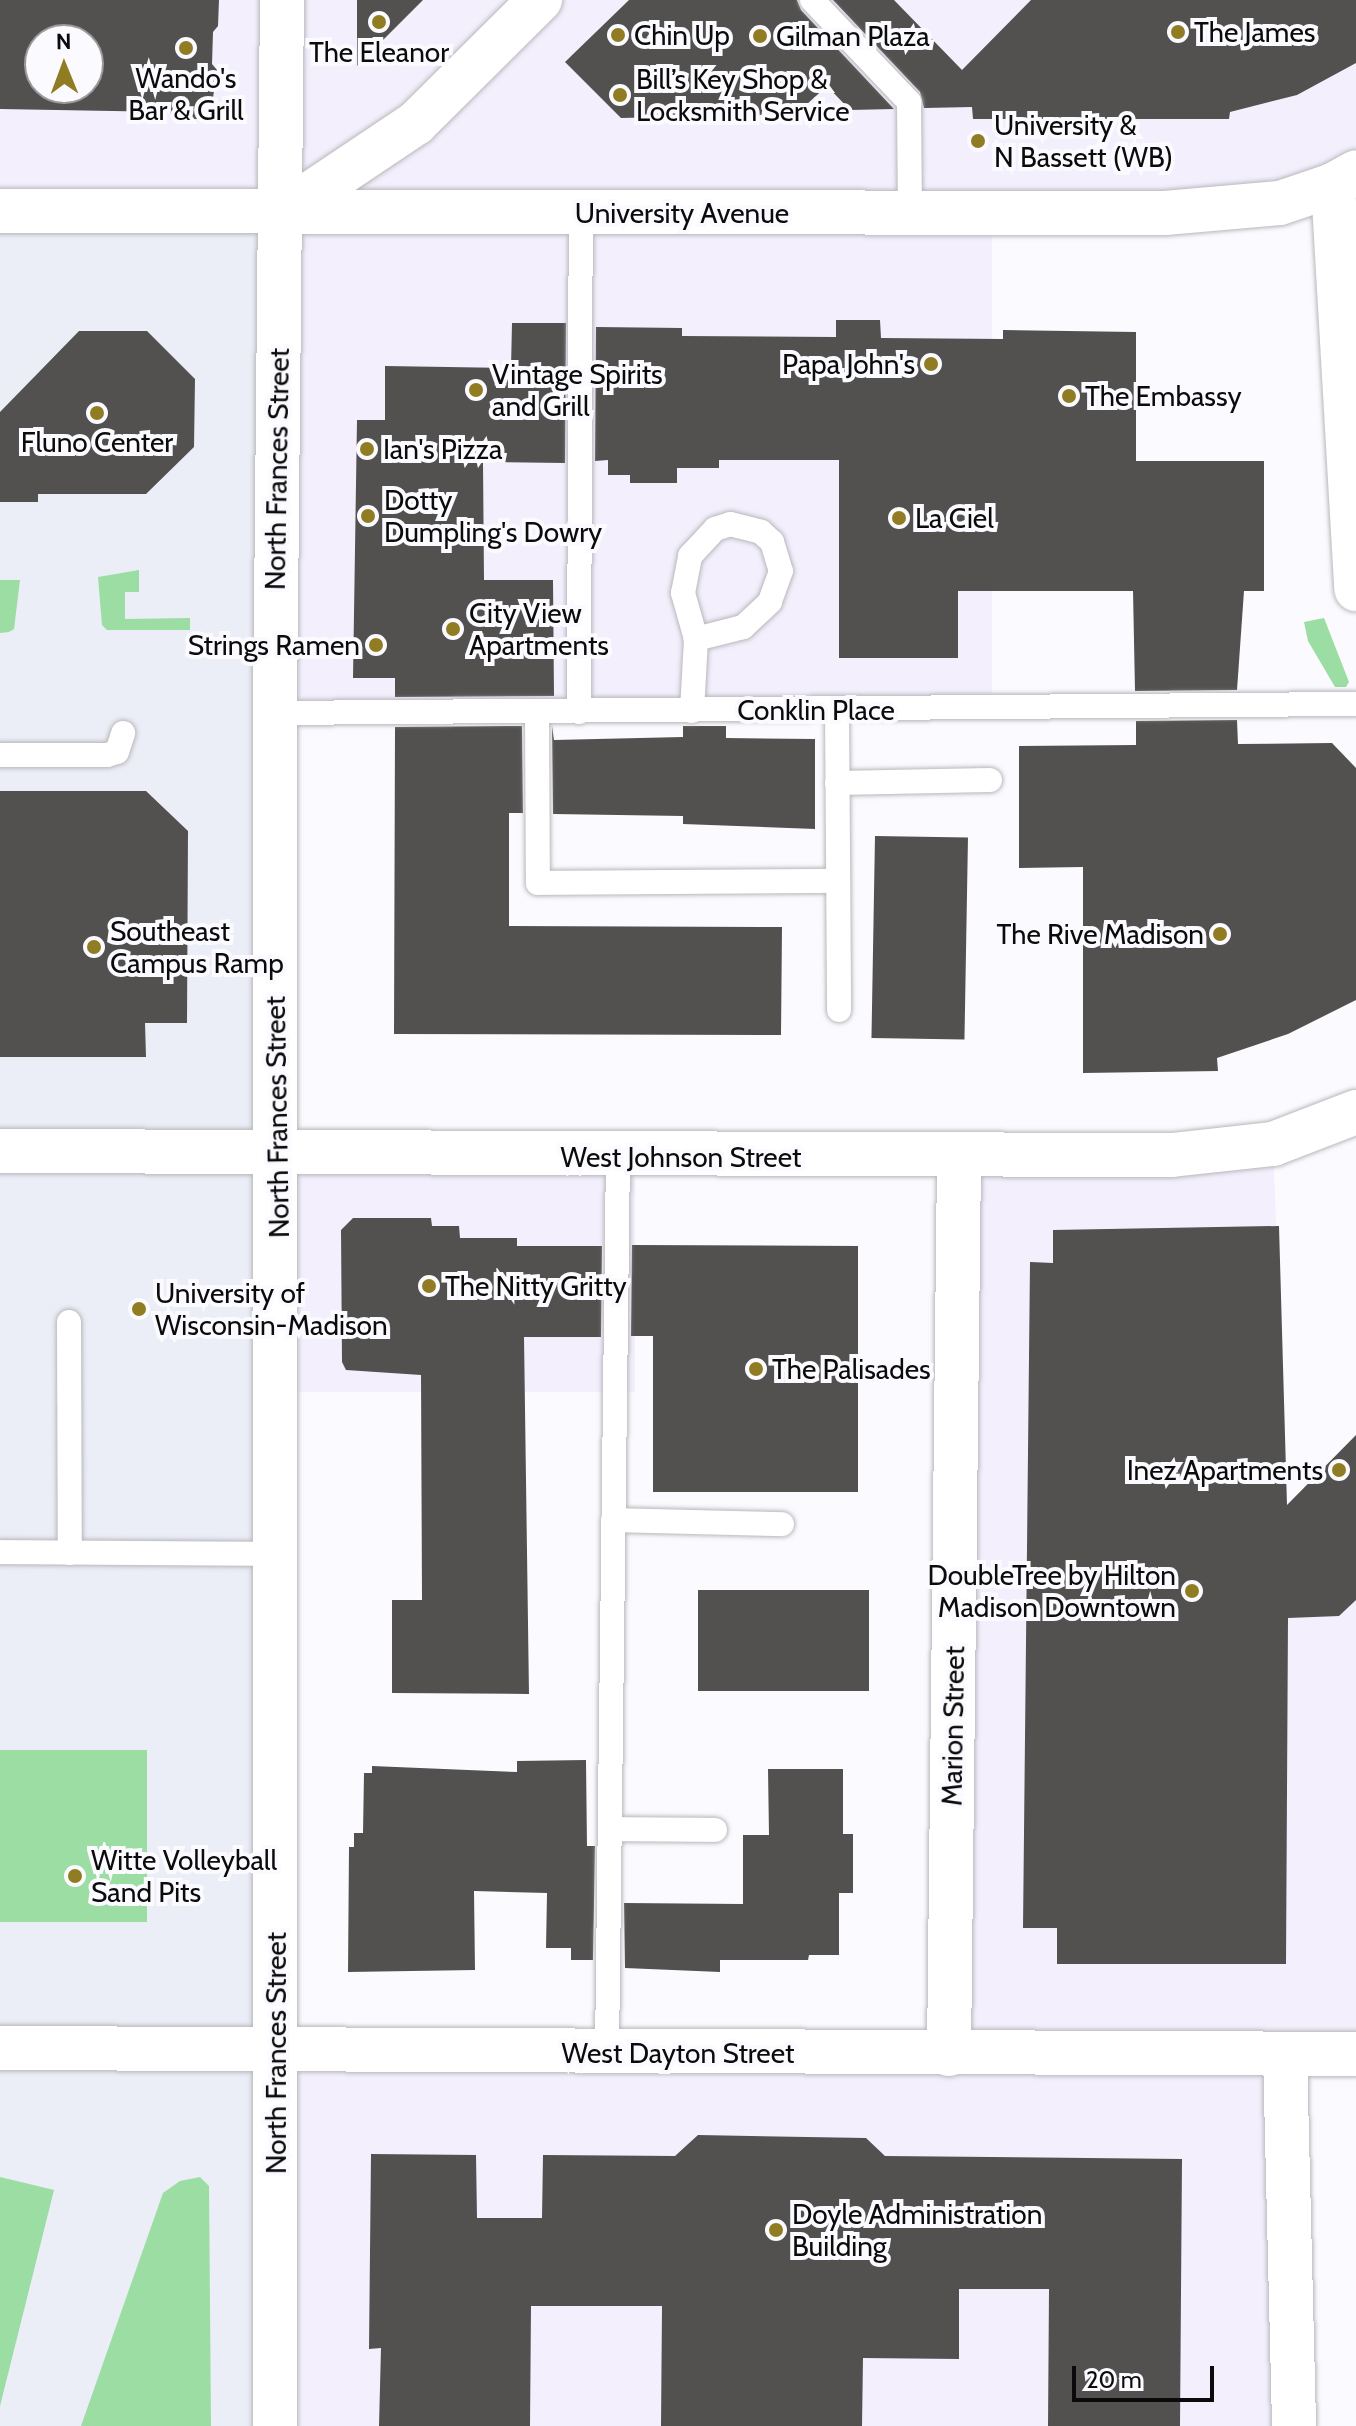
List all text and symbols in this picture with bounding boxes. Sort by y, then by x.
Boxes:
marker: The Eleanor [370,13,388,31]
place label: The James [1194,15,1315,49]
place label: Chin Up [634,18,730,52]
place label: Gilman Plaza [776,19,930,53]
marker: The James [1169,23,1187,41]
north arrow [24,24,104,104]
marker: Chin Up [609,26,627,44]
marker: Gilman Plaza [751,27,769,45]
text: N [56,28,72,55]
place label: The Eleanor [309,35,449,69]
marker: Wando's Bar & Grill [177,39,195,57]
place label: Wando's Bar & Grill [128,61,244,127]
place label: Bill’s Key Shop & Locksmith Service [636,62,849,128]
marker: Bill’s Key Shop & Locksmith Service [611,86,629,104]
place label: University & N Bassett (WB) [994,108,1173,174]
marker: University & N Bassett (WB) [969,132,987,150]
street label: University Avenue [575,196,789,230]
place label: Papa John's [782,347,915,381]
street label: North Frances Street [258,348,296,590]
marker: Papa John's [922,355,940,373]
place label: Vintage Spirits and Grill [492,357,663,423]
place label: The Embassy [1085,379,1242,413]
marker: Vintage Spirits and Grill [467,381,485,399]
marker: The Embassy [1060,387,1078,405]
marker: Fluno Center [88,404,106,422]
place label: Fluno Center [21,425,173,459]
place label: Ian's Pizza [383,432,502,466]
marker: Ian's Pizza [358,440,376,458]
place label: Dotty Dumpling's Dowry [384,483,602,549]
place label: La Ciel [915,501,994,535]
marker: Dotty Dumpling's Dowry [359,507,377,525]
marker: La Ciel [890,509,908,527]
place label: City View Apartments [469,596,609,662]
marker: City View Apartments [444,620,462,638]
place label: Strings Ramen [188,628,360,662]
marker: Strings Ramen [367,636,385,654]
street label: Conklin Place [737,693,895,727]
place label: Southeast Campus Ramp [110,914,284,980]
place label: The Rive Madison [997,917,1204,951]
marker: The Rive Madison [1211,925,1229,943]
marker: Southeast Campus Ramp [85,938,103,956]
street label: North Frances Street [258,996,296,1238]
street label: West Johnson Street [561,1140,801,1174]
place label: The Nitty Gritty [445,1269,627,1303]
place label: University of Wisconsin-Madison [155,1276,388,1342]
marker: The Nitty Gritty [420,1277,438,1295]
marker: University of Wisconsin-Madison [130,1300,148,1318]
place label: The Palisades [772,1352,931,1386]
marker: The Palisades [747,1360,765,1378]
place label: Inez Apartments [1127,1453,1323,1487]
marker: Inez Apartments [1330,1461,1348,1479]
place label: DoubleTree by Hilton Madison Downtown [927,1558,1176,1624]
marker: DoubleTree by Hilton Madison Downtown [1183,1582,1201,1600]
street label: Marion Street [935,1646,971,1806]
place label: Witte Volleyball Sand Pits [91,1843,277,1909]
marker: Witte Volleyball Sand Pits [66,1867,84,1885]
street label: North Frances Street [259,1932,293,2174]
street label: West Dayton Street [562,2036,794,2070]
place label: Doyle Administration Building [792,2197,1042,2263]
marker: Doyle Administration Building [767,2221,785,2239]
scale bar [1076,2350,1218,2400]
text: 20 m [1086,2365,1142,2394]

